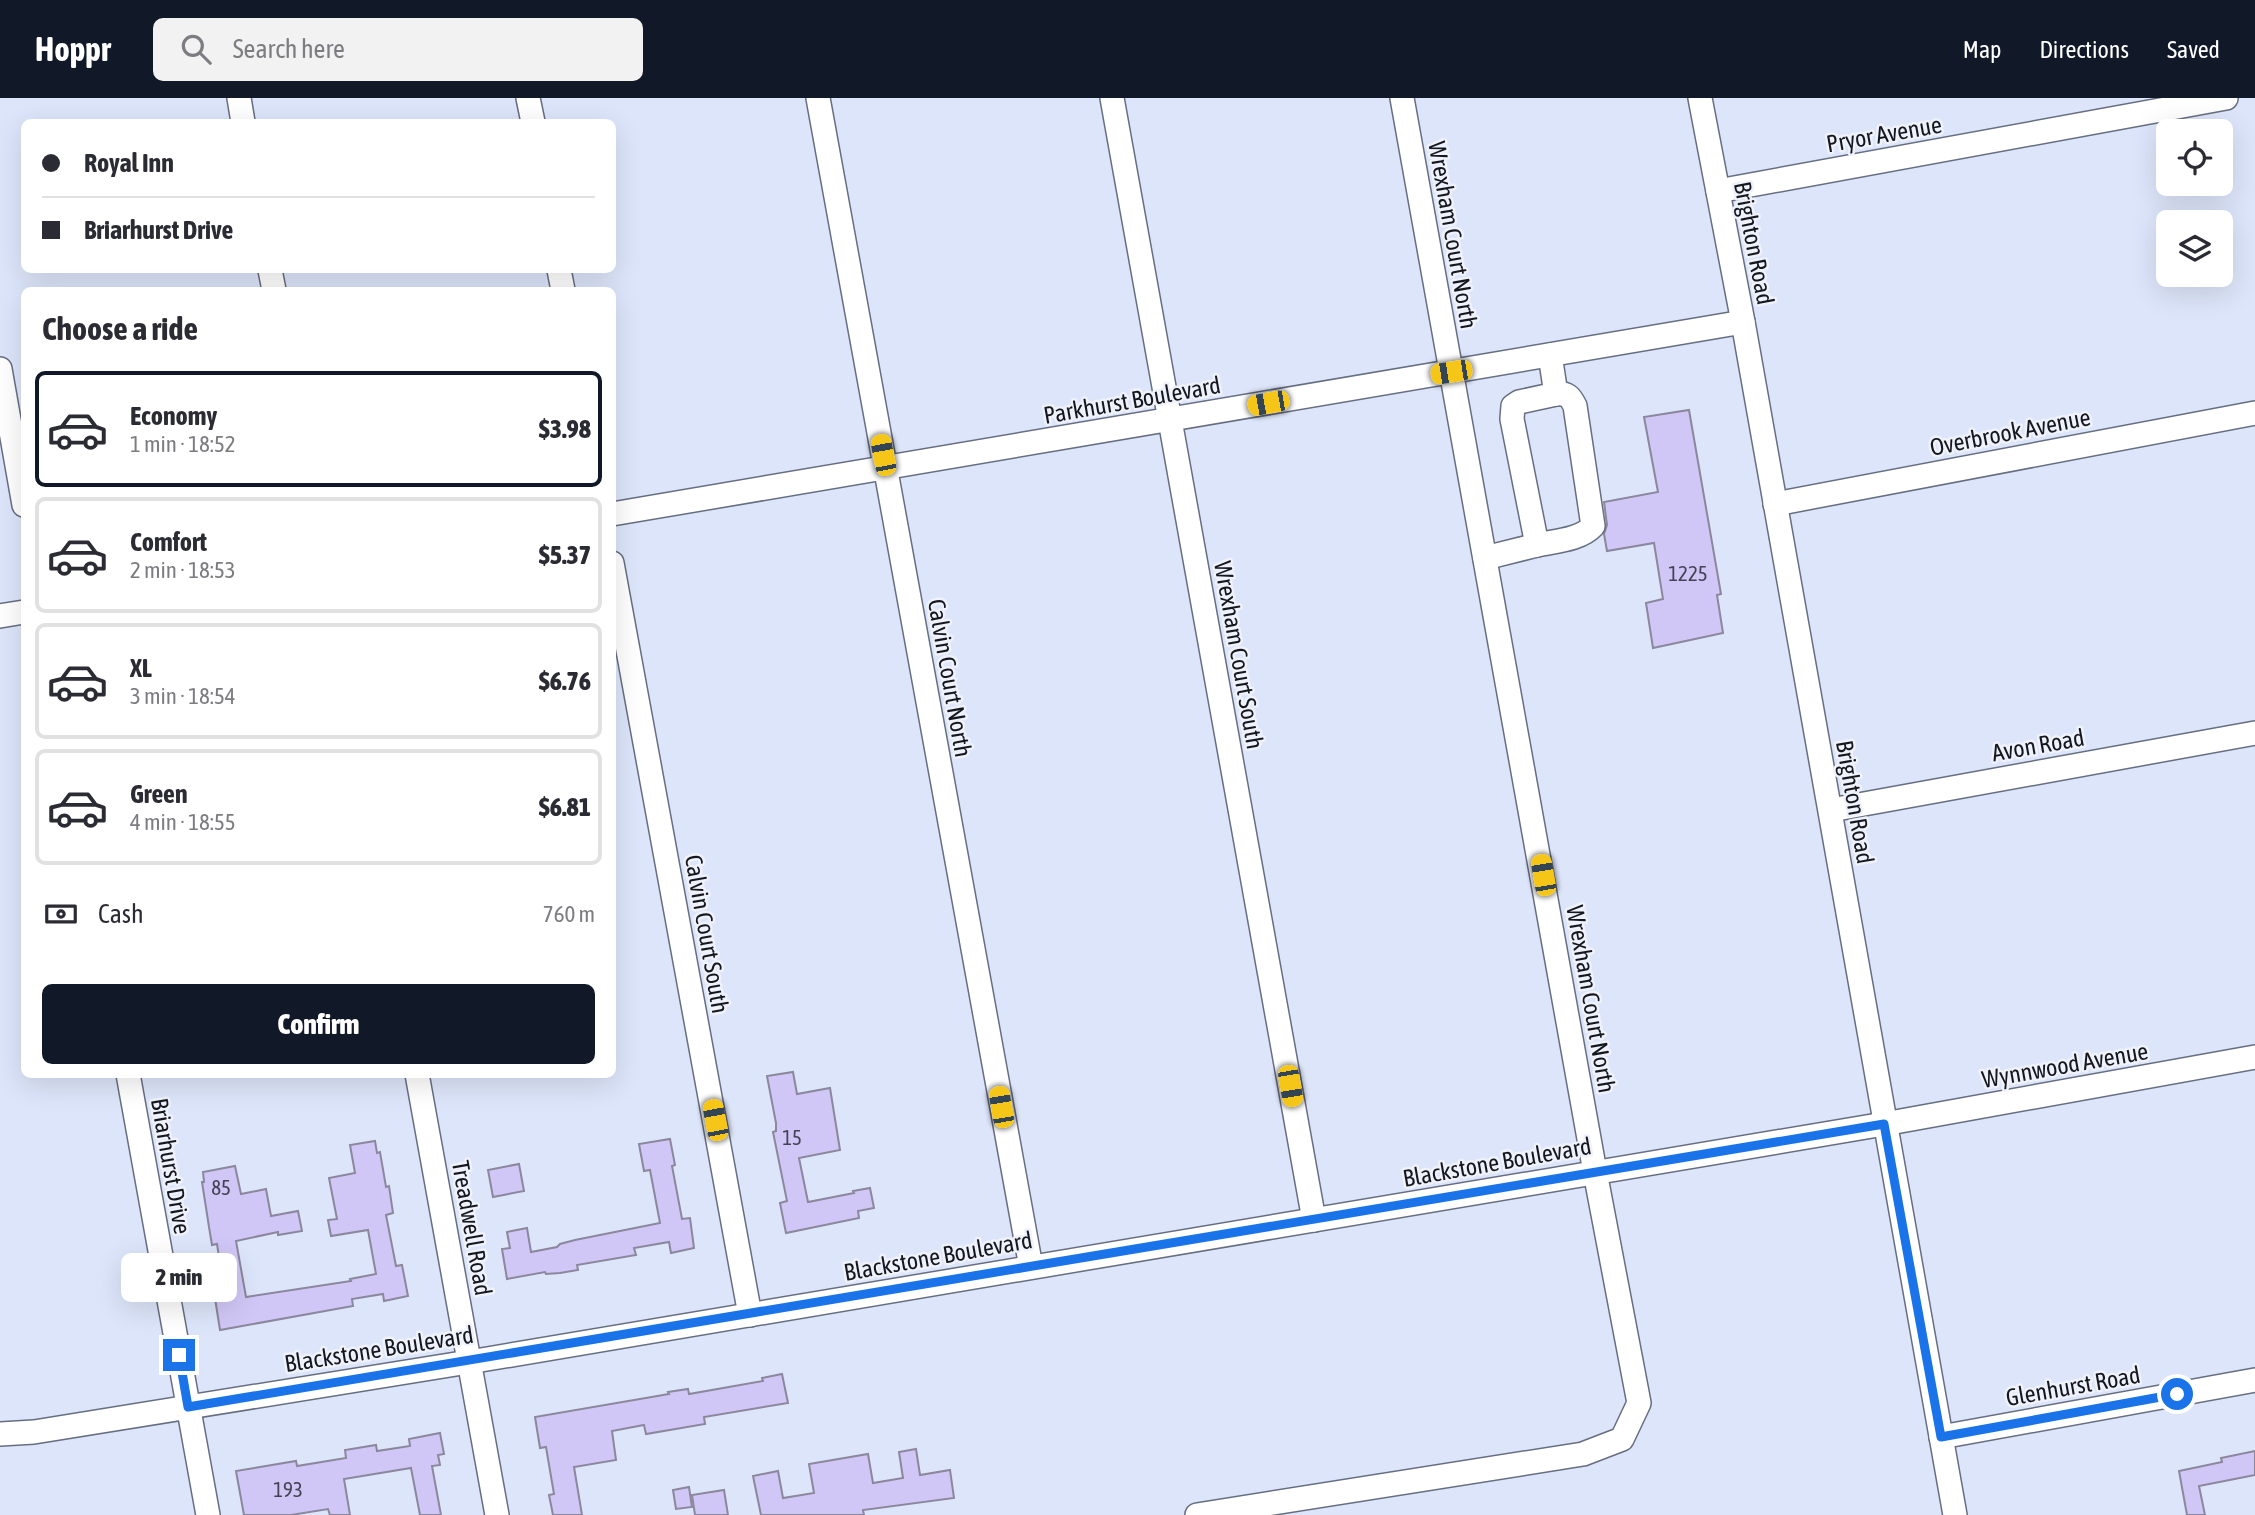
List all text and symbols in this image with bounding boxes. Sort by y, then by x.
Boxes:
search box [153,18,643,81]
text: Hoppr [35,30,111,68]
icon: search [177,30,215,68]
text: Search here [233,34,345,64]
text: Map [1963,36,2001,63]
text: Directions [2039,36,2129,63]
text: Saved [2167,36,2220,63]
street label: Pryor Avenue [1824,111,1944,157]
map controls [2156,119,2233,287]
button: locate [2156,119,2233,196]
street label: Wrexham Court North [1423,139,1483,331]
text: Royal Inn [84,148,174,178]
street label: Brighton Road [1729,179,1779,307]
button: layers [2156,210,2233,287]
text: Briarhurst Drive [84,215,233,245]
text: Choose a ride [42,310,198,347]
car [1429,358,1474,386]
street label: Parkhurst Boulevard [1041,371,1223,429]
car [1246,389,1291,417]
icon: car [46,398,109,461]
text: Economy [130,401,217,431]
street label: Overbrook Avenue [1927,403,2093,461]
text: $3.98 [539,414,591,444]
text: 1 min · 18:52 [130,431,236,457]
car [869,432,898,478]
icon: car [46,524,109,587]
text: Comfort [130,527,207,557]
text: $5.37 [539,540,591,570]
text: 2 min · 18:53 [130,557,236,583]
street label: Wrexham Court South [1209,559,1269,751]
house number: 1225 [1668,561,1708,585]
street label: Calvin Court North [923,597,977,759]
icon: car [46,650,109,713]
text: XL [130,653,152,683]
text: $6.76 [539,666,591,696]
text: 3 min · 18:54 [130,683,236,709]
street label: Avon Road [1990,724,2086,766]
street label: Brighton Road [1831,738,1879,866]
icon: car [46,776,109,839]
text: Green [130,779,188,809]
text: $6.81 [539,792,591,822]
text: 4 min · 18:55 [130,809,236,835]
car [1530,852,1557,898]
street label: Calvin Court South [680,853,734,1015]
icon: cash [42,895,80,933]
text: Cash [98,899,144,929]
text: 760 m [543,901,595,927]
street label: Wrexham Court North [1561,903,1621,1095]
button: Confirm [42,984,595,1064]
street label: Wynnwood Avenue [1980,1037,2150,1093]
car [1277,1063,1304,1109]
car [988,1084,1015,1130]
street label: Briarhurst Drive [146,1096,196,1236]
car [701,1097,730,1143]
house number: 15 [782,1125,802,1149]
street label: Blackstone Boulevard [1401,1132,1593,1192]
street label: Treadwell Road [447,1158,497,1298]
house number: 85 [211,1175,231,1199]
street label: Blackstone Boulevard [842,1226,1034,1286]
callout: 2 min [121,1254,237,1302]
text: 2 min [156,1264,202,1290]
street label: Blackstone Boulevard [283,1321,475,1377]
route end [163,1339,195,1371]
street label: Glenhurst Road [2004,1361,2142,1411]
route start [2161,1378,2193,1410]
house number: 193 [273,1477,303,1501]

